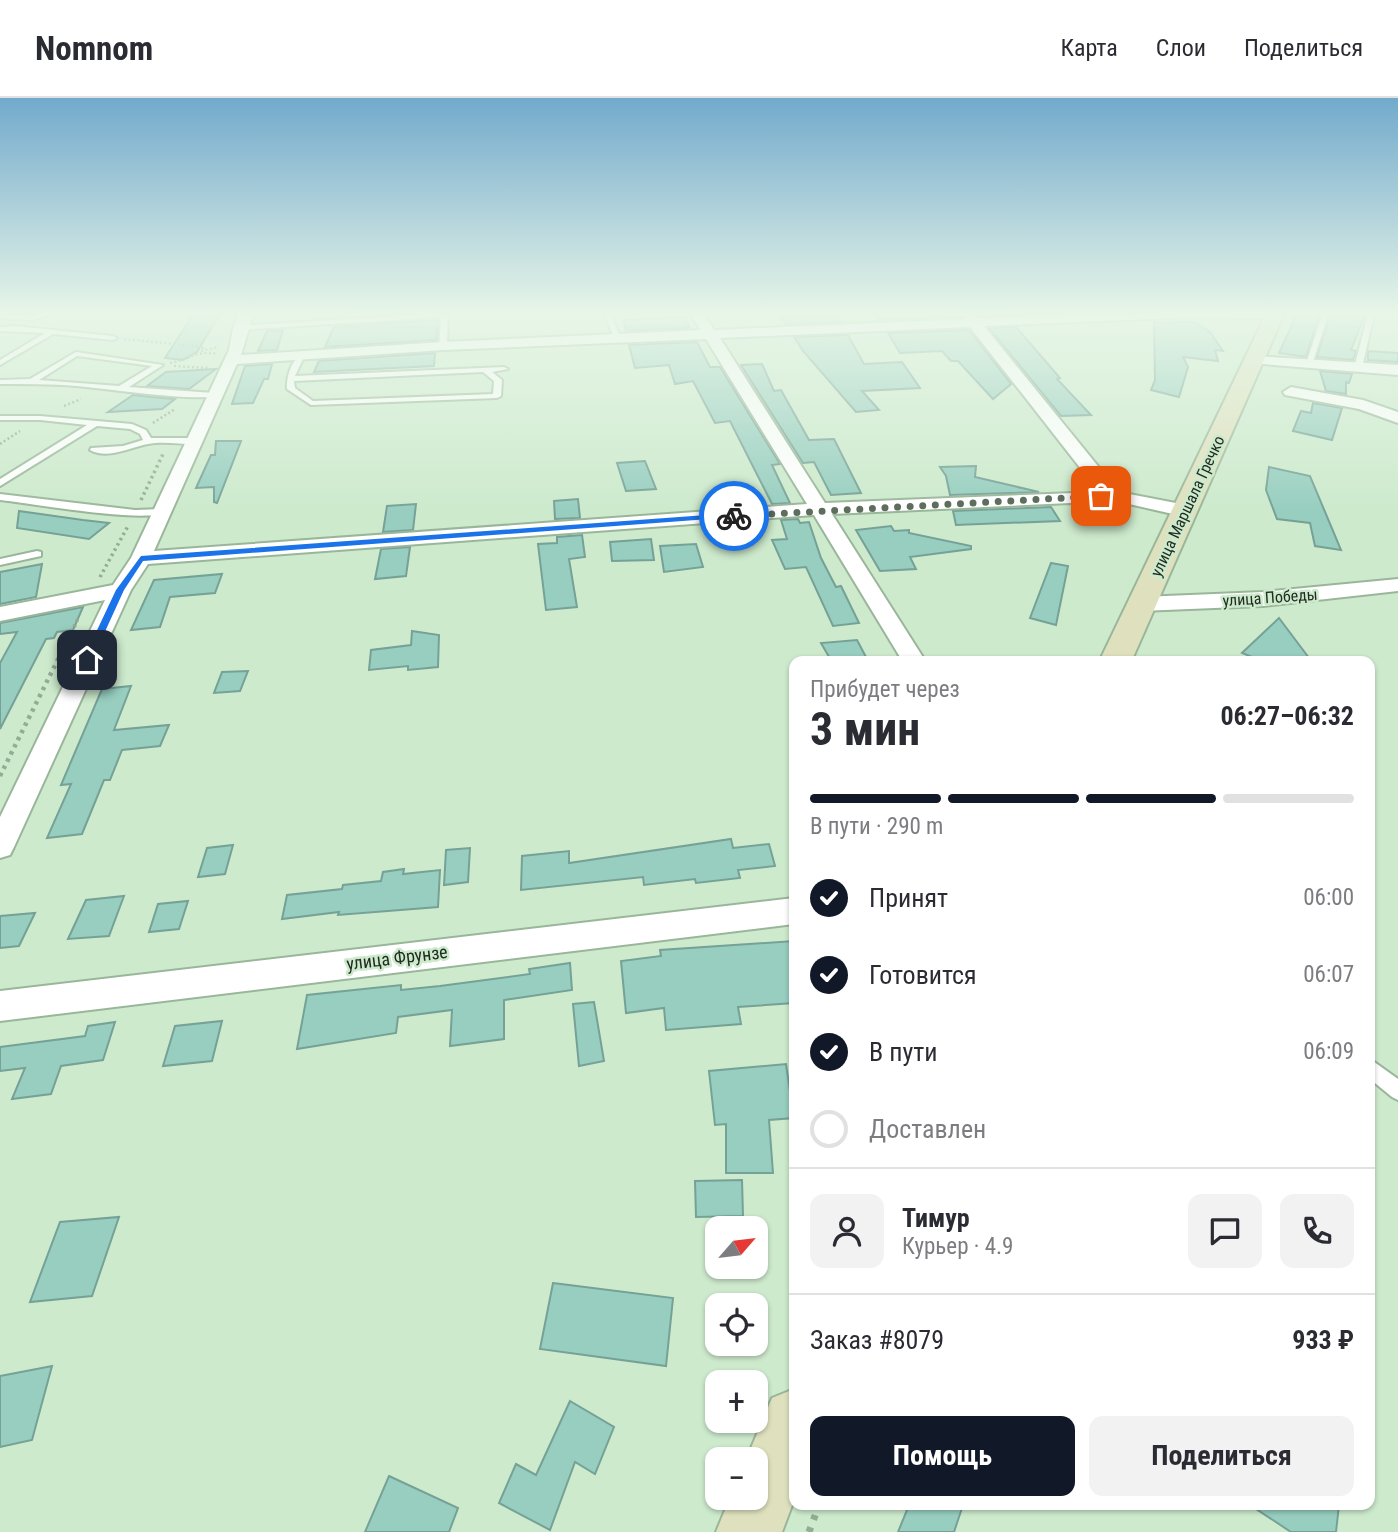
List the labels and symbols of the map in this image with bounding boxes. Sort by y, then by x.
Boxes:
street label: улица Маршала Гречко [1146,433,1228,580]
pin [1071,466,1131,526]
courier [699,481,769,551]
street label: улица Победы [1222,585,1318,610]
pin [57,630,117,690]
street label: улица Фрунзе [345,941,449,974]
north arrow [705,1216,768,1279]

